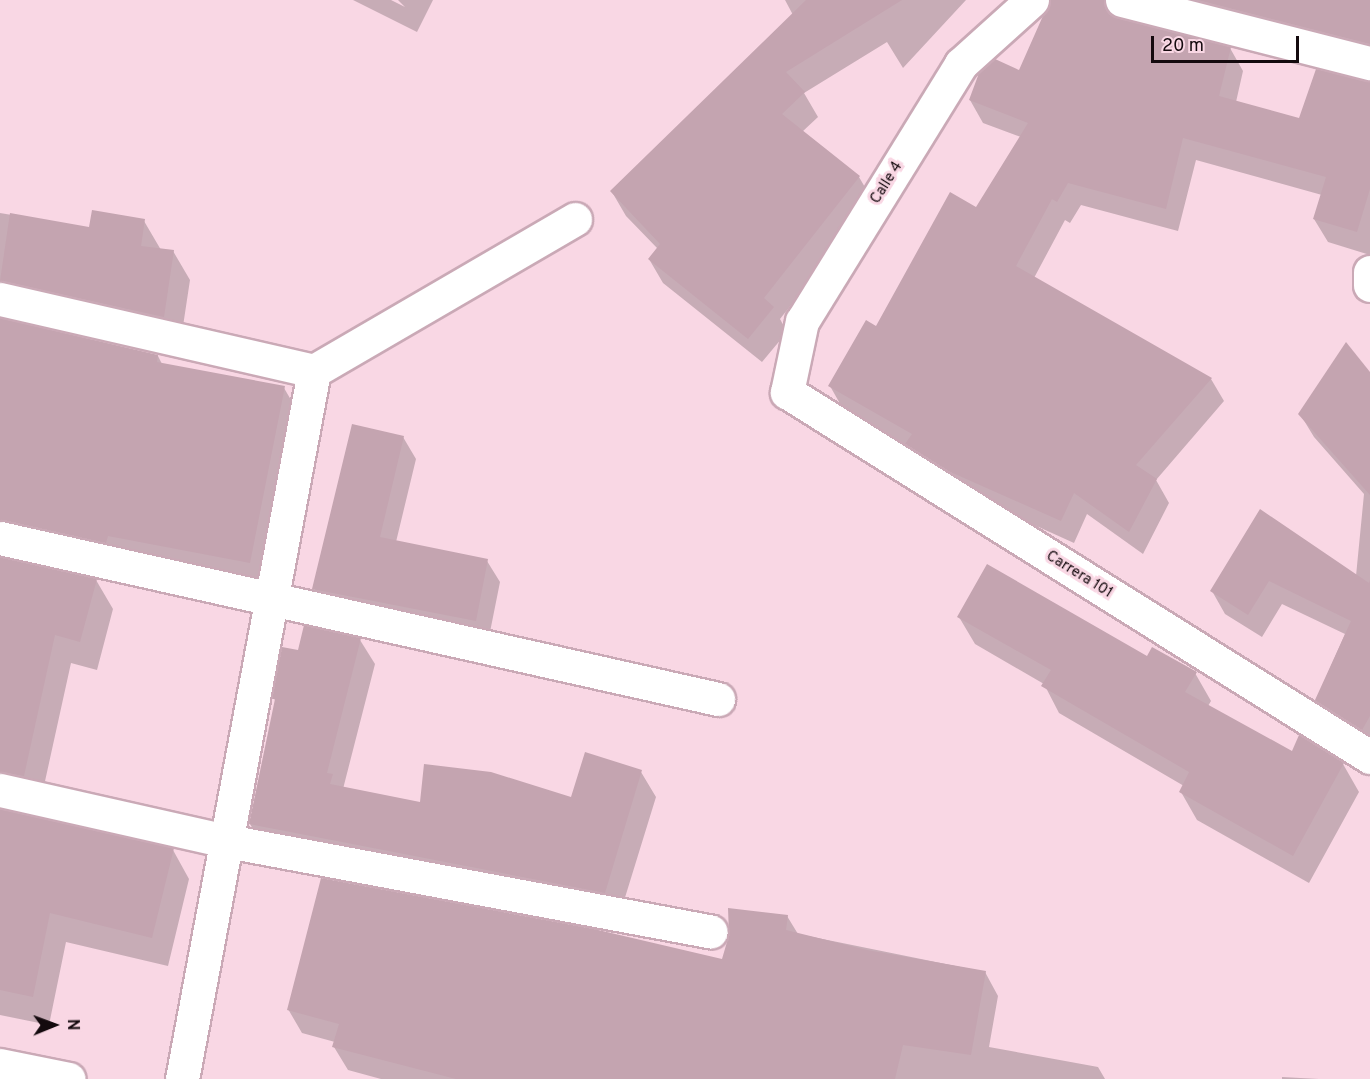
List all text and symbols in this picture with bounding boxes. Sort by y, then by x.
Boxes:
scale bar [1154,24,1302,62]
text: 20 m [1162,35,1204,58]
street label: Calle 4 [867,159,907,207]
street label: Carrera 101 [1042,547,1116,603]
north arrow [24,995,84,1055]
text: N [62,1019,82,1031]

